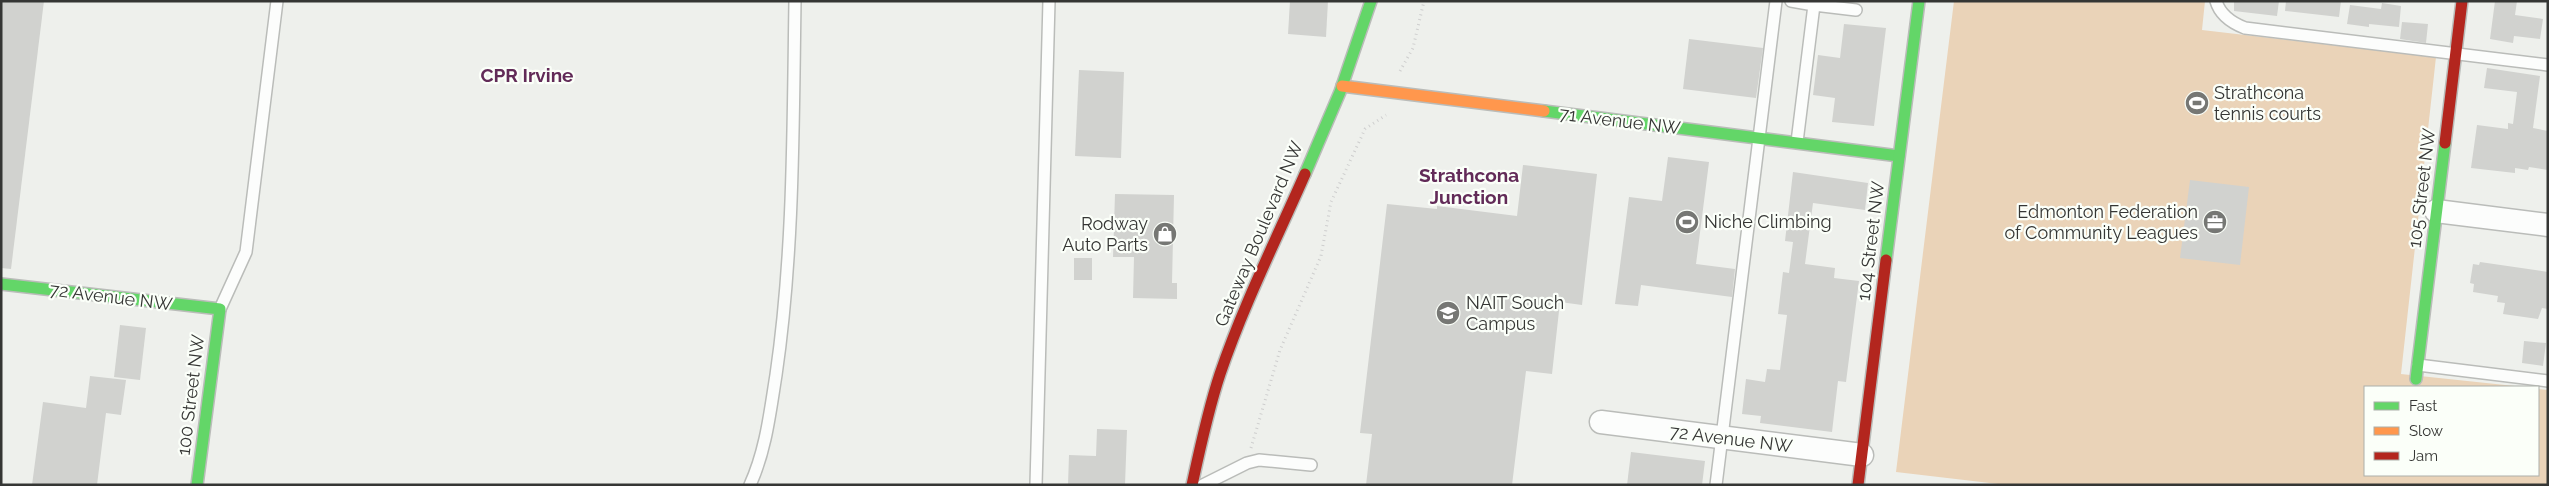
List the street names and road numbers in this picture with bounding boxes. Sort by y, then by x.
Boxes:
street label: 71 Avenue NW [1558,103,1682,138]
street label: 105 Street NW [2404,127,2439,249]
street label: Gateway Boulevard NW [1210,138,1307,329]
street label: 104 Street NW [1853,180,1888,302]
street label: 72 Avenue NW [48,279,174,314]
street label: 100 Street NW [173,333,208,457]
street label: 72 Avenue NW [1668,421,1794,456]

